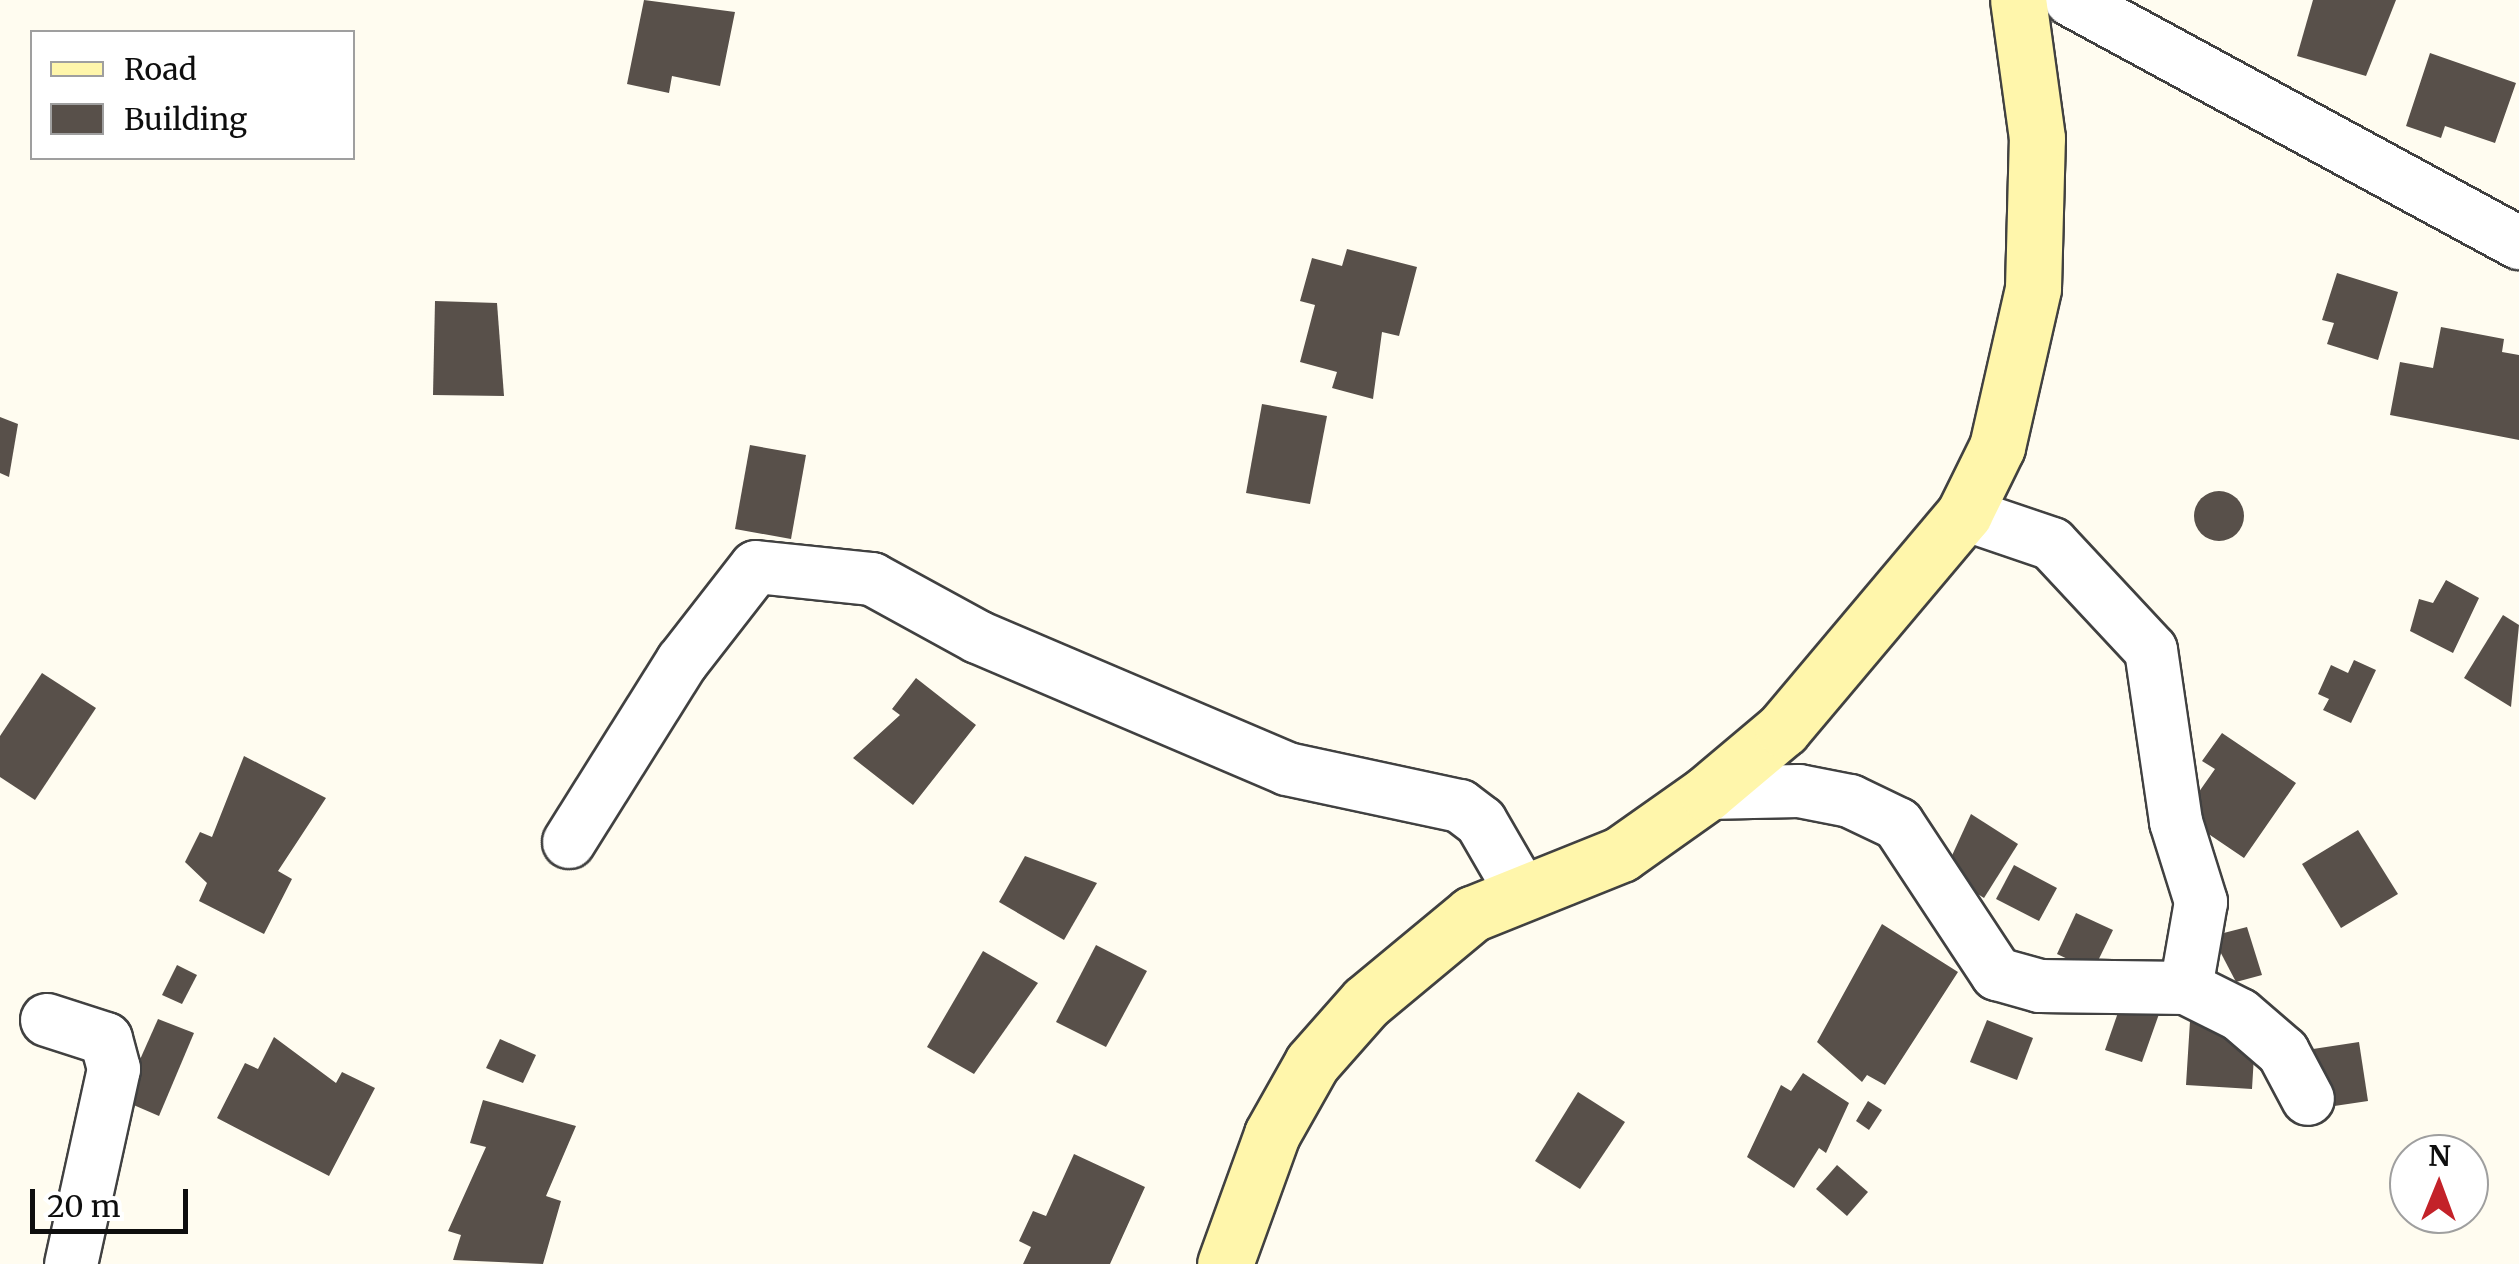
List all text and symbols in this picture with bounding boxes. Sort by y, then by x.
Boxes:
legend [30,30,355,160]
text: Road [124,50,197,88]
text: Building [124,100,247,138]
north arrow [2389,1134,2489,1234]
text: N [2428,1138,2451,1174]
scale bar [35,1169,192,1231]
text: 20 m [47,1187,120,1225]

